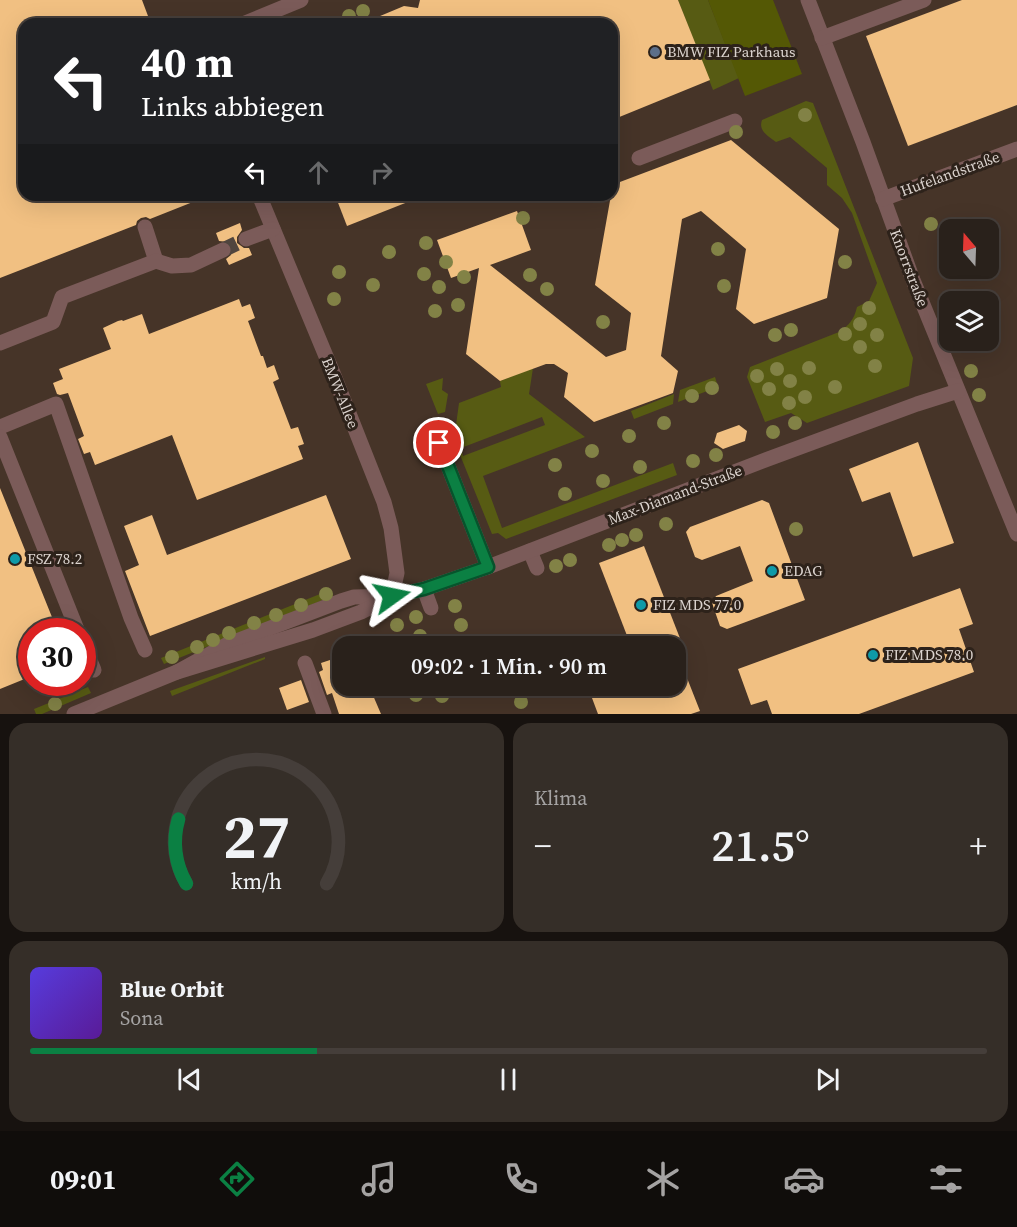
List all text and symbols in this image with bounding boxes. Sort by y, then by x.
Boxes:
text: 40 m [141,33,234,91]
place label: BMW FIZ Parkhaus [667,41,796,62]
icon: left [42,42,120,120]
marker: BMW FIZ Parkhaus [648,45,662,59]
text: Links abbiegen [141,88,324,125]
street label: Hufelandstraße [897,146,1003,201]
icon: left [239,156,272,189]
icon: ahead [302,156,335,189]
icon: right [365,156,398,189]
north arrow [939,219,999,279]
map controls [939,219,999,351]
street label: Knorrstraße [885,226,934,310]
button: layers [939,291,999,351]
street label: BMW-Allee [317,354,364,432]
pin [413,417,464,468]
icon: arrive [422,426,455,459]
street label: Max-Diamand-Straße [605,459,745,530]
place label: FSZ 78.2 [27,548,82,569]
marker: FSZ 78.2 [8,552,22,566]
place label: EDAG [784,560,822,581]
position arrow [360,564,424,628]
marker: EDAG [765,564,779,578]
place label: FIZ MDS 77.0 [653,594,741,615]
marker: FIZ MDS 77.0 [634,598,648,612]
speed limit sign: 30 [18,618,96,696]
place label: FIZ MDS 78.0 [885,644,973,665]
marker: FIZ MDS 78.0 [866,648,880,662]
text: 09:02 · 1 Min. · 90 m [411,651,607,681]
text: Klima [534,784,587,812]
text: 27 [223,793,290,879]
text: 21.5° [711,814,810,876]
text: − [534,823,552,868]
text: + [970,823,987,868]
text: km/h [231,868,282,897]
text: Blue Orbit [120,974,224,1004]
text: Sona [120,1004,164,1032]
icon: previous [173,1063,206,1096]
icon: pause [492,1063,525,1096]
icon: next [811,1063,844,1096]
icon: directions [216,1158,258,1200]
icon: music [358,1158,400,1200]
icon: phone [500,1158,542,1200]
icon: climate [642,1158,684,1200]
icon: car [783,1158,825,1200]
icon: filters [925,1158,967,1200]
text: 09:01 [50,1161,117,1198]

